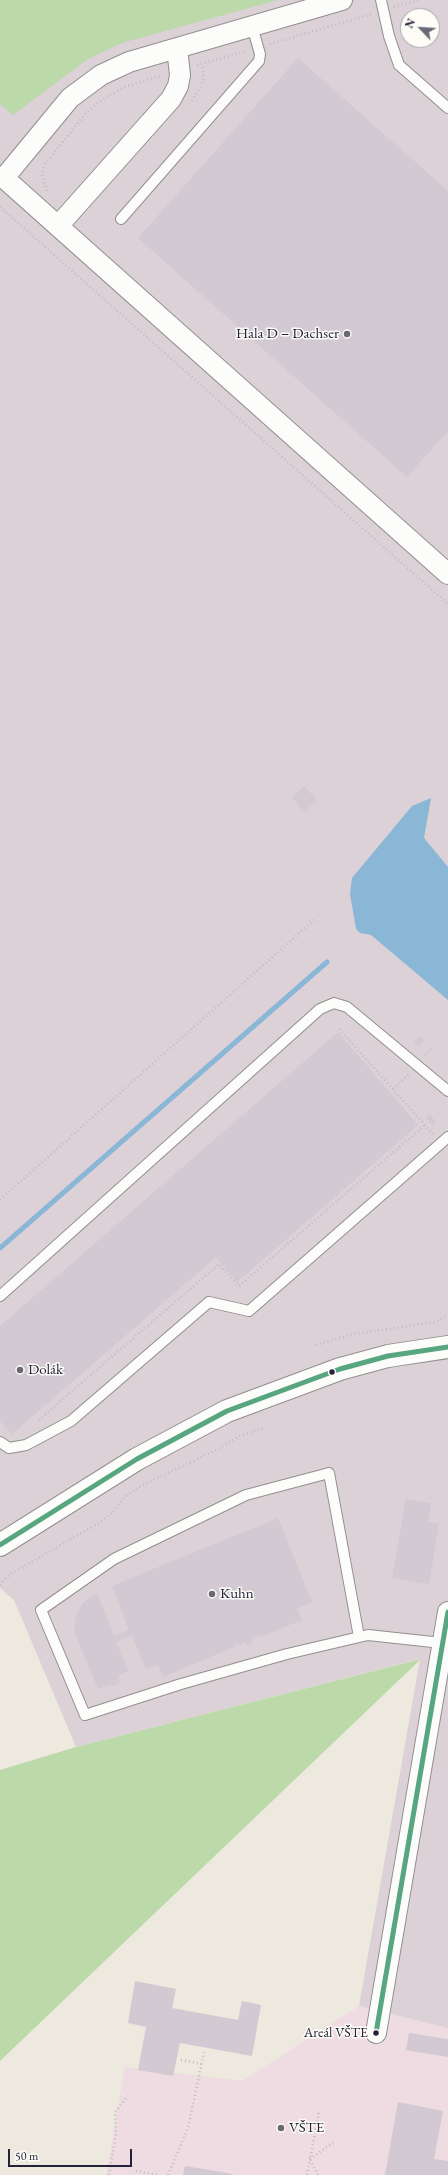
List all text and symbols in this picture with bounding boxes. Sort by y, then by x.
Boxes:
north arrow [400,8,440,48]
text: N [402,16,418,30]
place label: Hala D – Dachser [236,325,339,343]
marker: Hala D – Dachser [342,329,352,339]
place label: Dolák [28,1361,63,1379]
marker: Dolák [15,1365,25,1375]
unlabelled marker [327,1367,337,1377]
place label: Kuhn [220,1585,254,1603]
marker: Kuhn [207,1589,217,1599]
place label: Areál VŠTE [304,2025,368,2041]
marker: Areál VŠTE [371,2028,381,2038]
place label: VŠTE [289,2119,324,2137]
marker: VŠTE [276,2123,286,2133]
scale bar [10,2141,134,2167]
text: 50 m [15,2148,38,2164]

